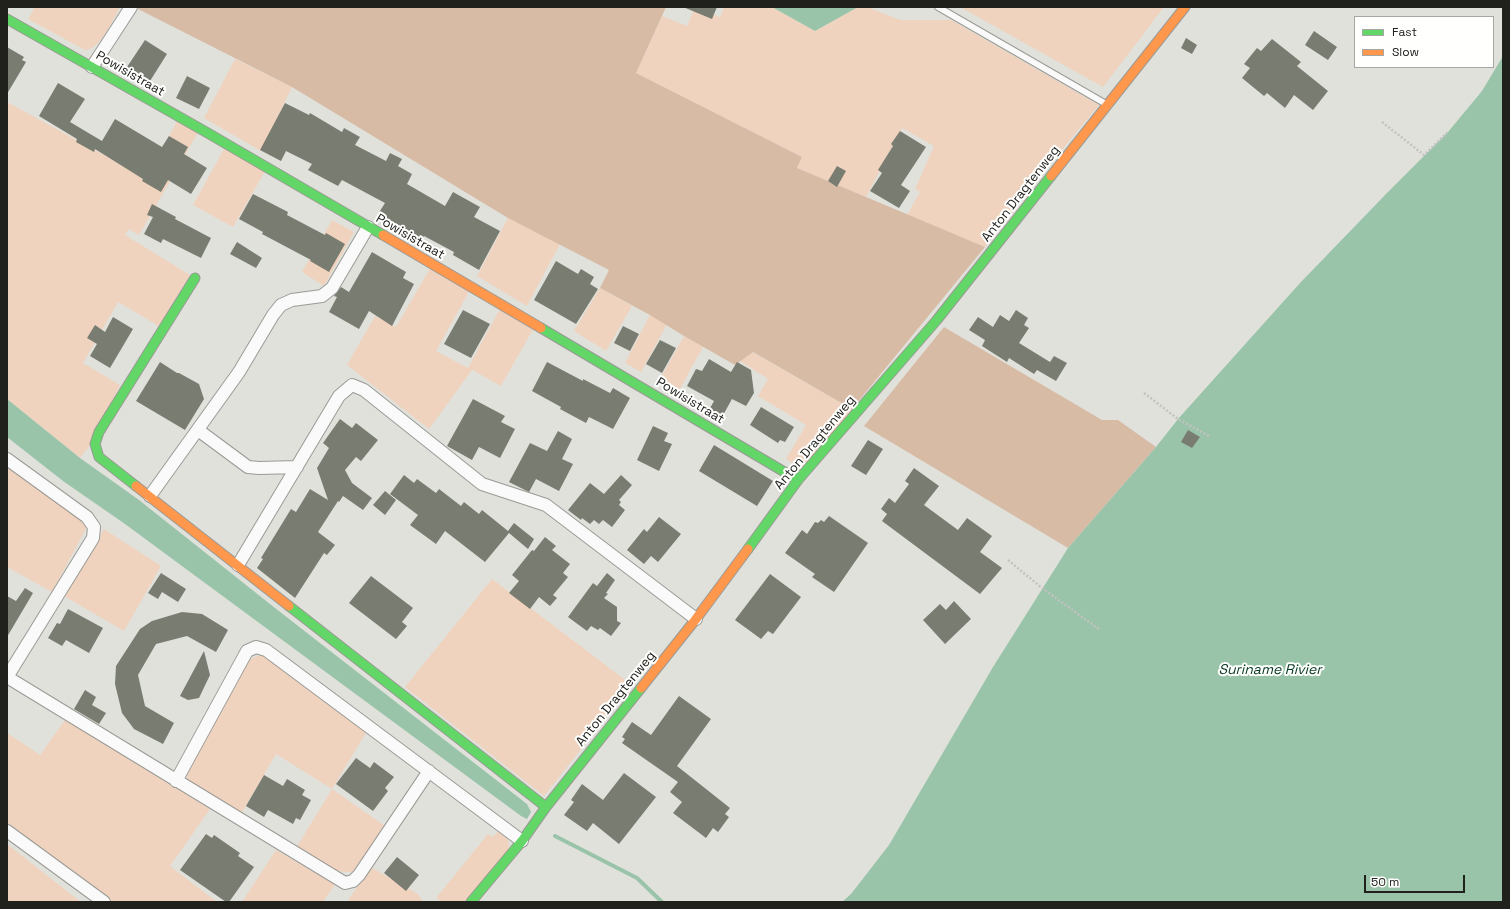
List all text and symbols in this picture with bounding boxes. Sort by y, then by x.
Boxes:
legend [1354,16,1494,68]
text: Fast [1392,24,1417,40]
text: Slow [1392,44,1419,60]
street label: Powisistraat [93,48,167,100]
street label: Anton Dragtenweg [979,143,1063,245]
street label: Powisistraat [373,211,447,263]
street label: Powisistraat [653,374,727,428]
street label: Anton Dragtenweg [771,393,859,493]
street label: Anton Dragtenweg [573,648,659,750]
water label: Suriname Rivier [1218,662,1322,678]
scale bar [1366,867,1467,893]
text: 50 m [1371,874,1399,890]

